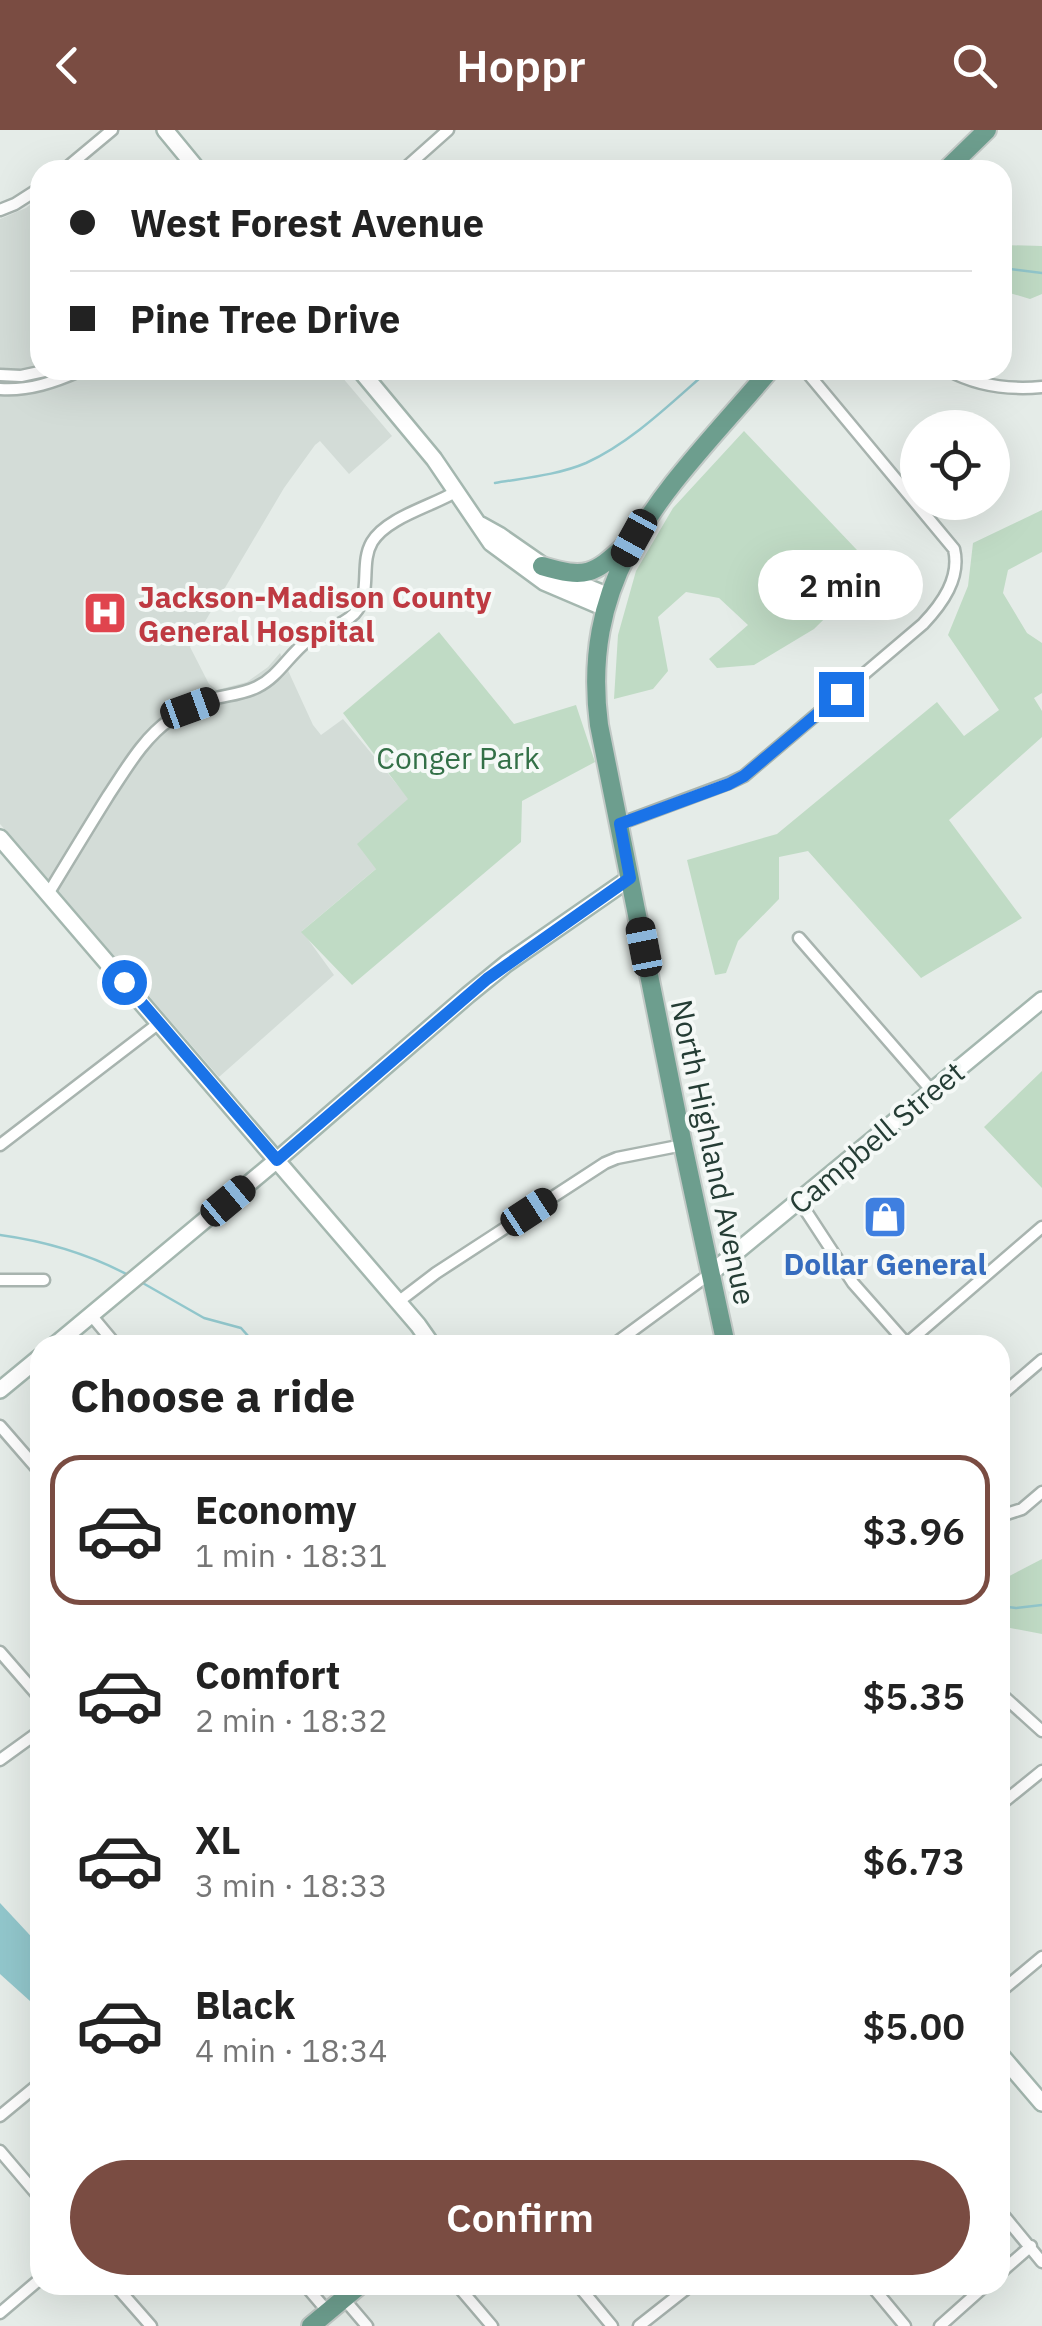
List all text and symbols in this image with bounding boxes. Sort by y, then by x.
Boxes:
text: Hoppr [456,36,586,94]
icon: back [40,38,95,93]
icon: search [947,38,1002,93]
text: West Forest Avenue [130,198,484,247]
text: Pine Tree Drive [130,294,400,343]
map controls [900,410,1010,520]
button: locate [900,410,1010,520]
car [606,504,662,572]
callout: 2 min [758,549,924,619]
text: 2 min [799,564,882,606]
place label: Jackson-Madison County General Hospital [138,577,492,650]
hospital icon: Jackson-Madison County General Hospital [82,590,128,636]
route end [819,672,864,717]
car [157,684,223,732]
park label: Conger Park [376,738,540,777]
car [624,915,664,979]
route start [102,960,147,1005]
street label: North Highland Avenue [663,996,765,1308]
street label: Campbell Street [780,1052,972,1222]
car [195,1170,261,1232]
car [496,1183,562,1241]
shop icon: Dollar General [862,1194,908,1240]
place label: Dollar General [783,1244,987,1283]
text: Choose a ride [70,1366,355,1424]
icon: car [75,1485,165,1575]
text: Economy [195,1485,357,1534]
text: $3.96 [862,1506,965,1555]
text: 1 min · 18:31 [195,1534,388,1576]
icon: car [75,1650,165,1740]
text: Comfort [195,1650,340,1699]
text: $5.35 [862,1671,965,1720]
text: 2 min · 18:32 [195,1699,388,1741]
icon: car [75,1815,165,1905]
text: XL [195,1815,241,1864]
text: $6.73 [862,1836,965,1885]
text: 3 min · 18:33 [195,1864,388,1906]
icon: car [75,1980,165,2070]
text: Black [195,1980,295,2029]
text: $5.00 [862,2001,965,2050]
text: 4 min · 18:34 [195,2029,388,2071]
button: Confirm [70,2160,970,2275]

